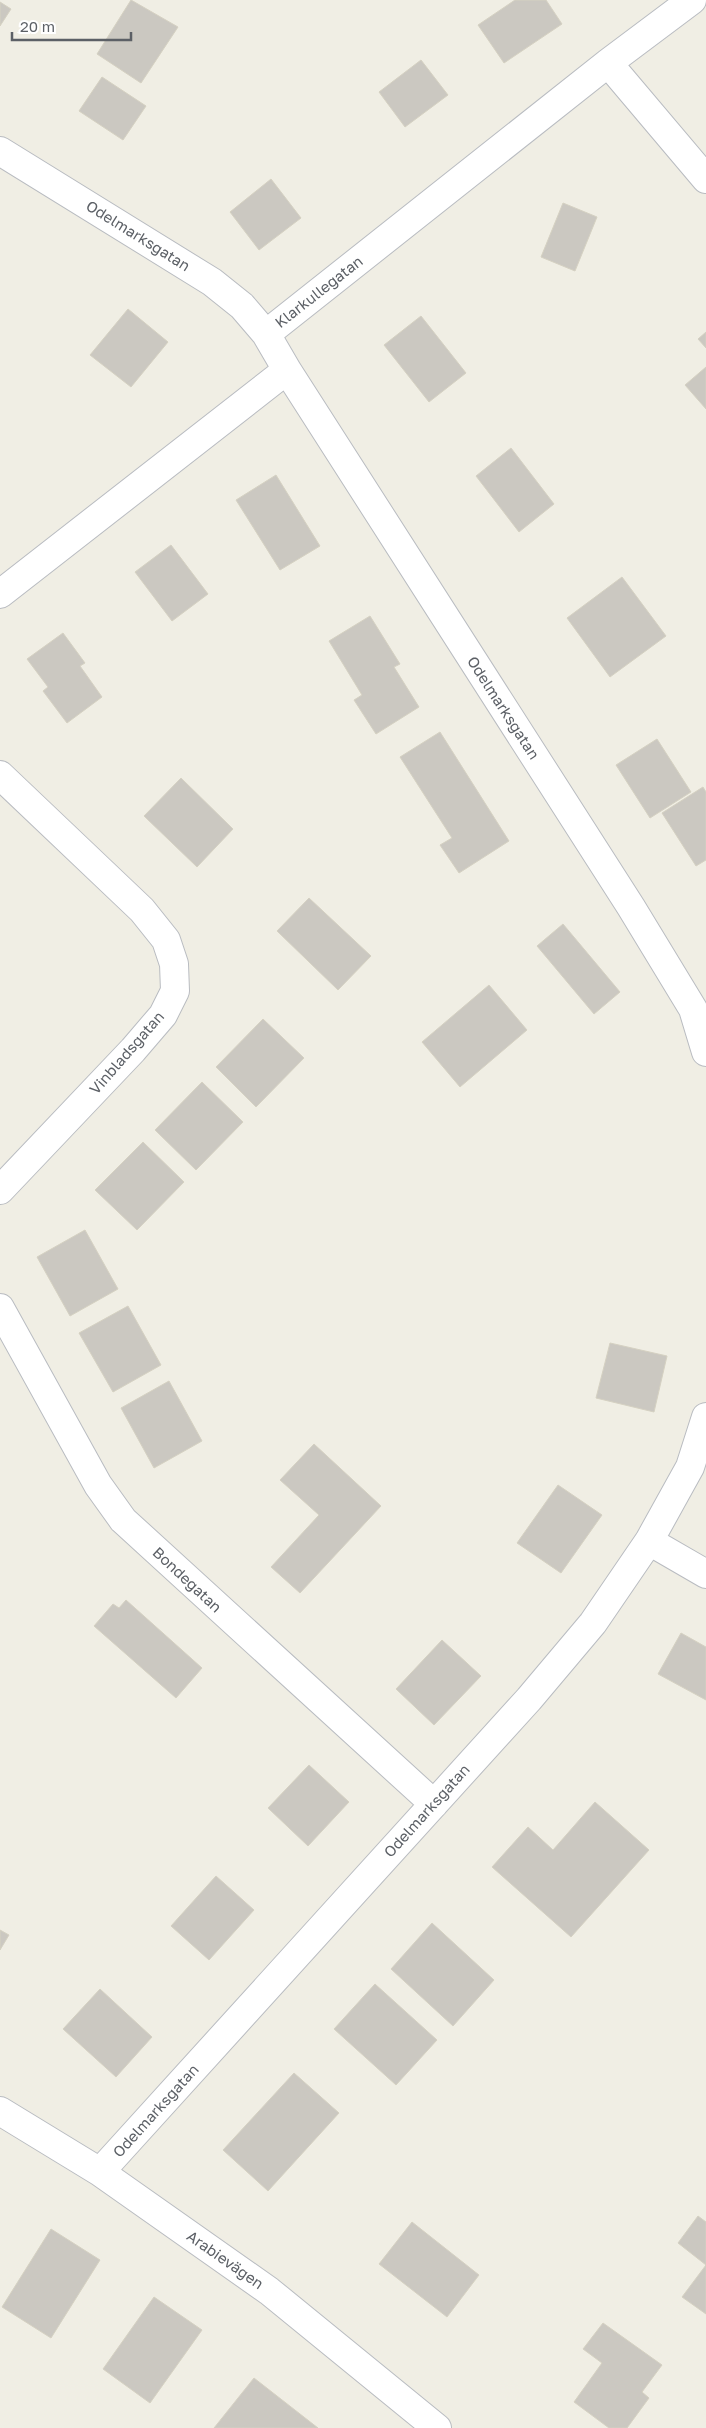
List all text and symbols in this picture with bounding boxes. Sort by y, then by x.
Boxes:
scale bar [12,10,131,42]
text: 20 m [20,17,55,35]
street label: Odelmarksgatan [83,196,194,274]
street label: Klarkullegatan [271,251,366,331]
street label: Odelmarksgatan [464,653,544,762]
street label: Vinbladsgatan [85,1007,167,1098]
street label: Bondegatan [150,1543,226,1616]
street label: Odelmarksgatan [380,1760,473,1861]
street label: Odelmarksgatan [109,2060,202,2161]
street label: Arabievägen [184,2226,267,2292]

